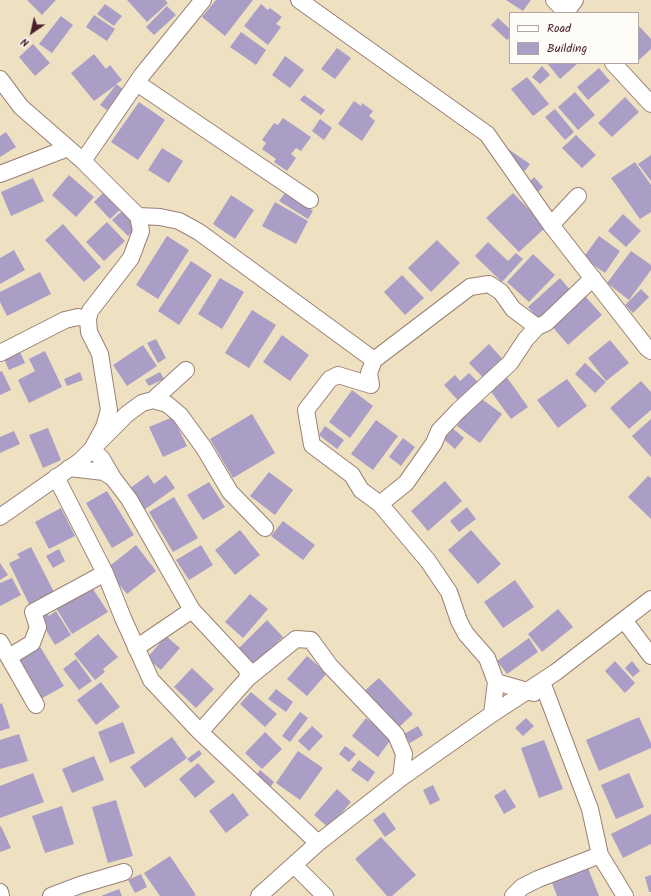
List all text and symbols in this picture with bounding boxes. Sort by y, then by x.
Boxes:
north arrow [12,12,52,52]
legend [509,12,639,64]
text: Road [547,19,571,38]
text: N [17,33,33,51]
text: Building [547,39,587,58]

